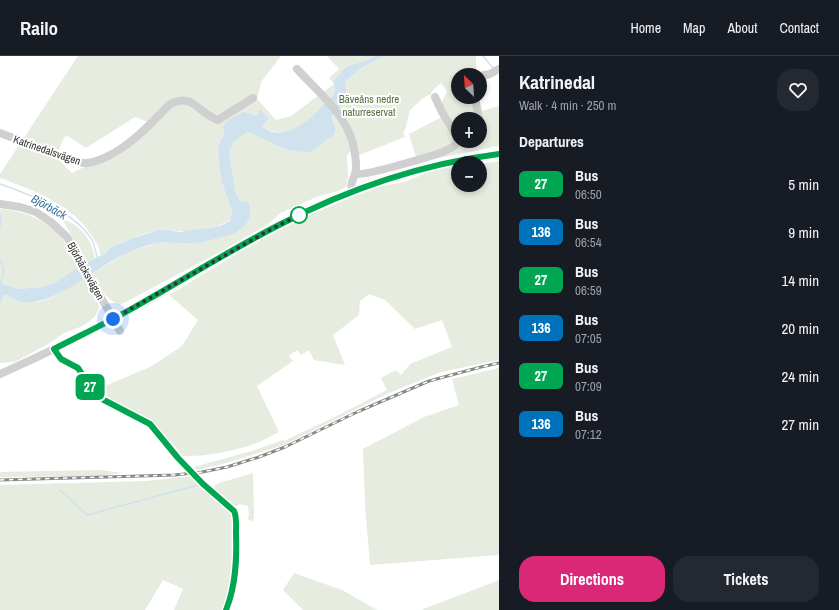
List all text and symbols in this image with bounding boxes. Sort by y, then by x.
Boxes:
text: Railo [20,15,58,41]
text: Home [630,19,661,37]
text: Map [683,19,705,37]
text: About [727,19,757,37]
text: Contact [779,19,819,37]
north arrow [451,68,487,104]
map controls [451,68,487,192]
text: Katrinedal [519,69,595,95]
button: heart [777,69,819,111]
park label: Bäveåns nedre naturreservat [339,92,399,119]
text: Walk · 4 min · 250 m [519,97,616,114]
button: + [451,112,487,148]
text: Departures [519,131,584,152]
street label: Katrinedalsvägen [12,132,82,168]
button: − [451,156,487,192]
text: Bus [575,165,598,186]
text: 5 min [788,174,819,195]
text: 27 [535,175,547,193]
text: 06:50 [575,186,602,203]
water label: Björbäck [28,191,71,224]
unlabelled marker [290,206,308,224]
text: Bus [575,213,598,234]
text: 9 min [788,222,819,243]
text: 136 [531,223,551,241]
text: 06:54 [575,234,602,251]
street label: Björbäcksvägen [64,240,108,302]
text: Bus [575,261,598,282]
text: 14 min [781,270,819,291]
text: 27 [535,271,547,289]
text: 06:59 [575,282,602,299]
your location [103,309,123,329]
text: Bus [575,309,598,330]
text: 20 min [781,318,819,339]
text: 136 [531,319,551,337]
text: 07:05 [575,330,602,347]
text: Bus [575,357,598,378]
text: 24 min [781,366,819,387]
text: 27 [535,367,547,385]
line badge: 27 [72,374,108,400]
text: 27 [84,378,96,396]
text: 07:09 [575,378,602,395]
text: Bus [575,405,598,426]
text: 27 min [781,414,819,435]
text: 136 [531,415,551,433]
text: 07:12 [575,426,602,443]
button: Directions [519,556,665,602]
button: Tickets [673,556,819,602]

